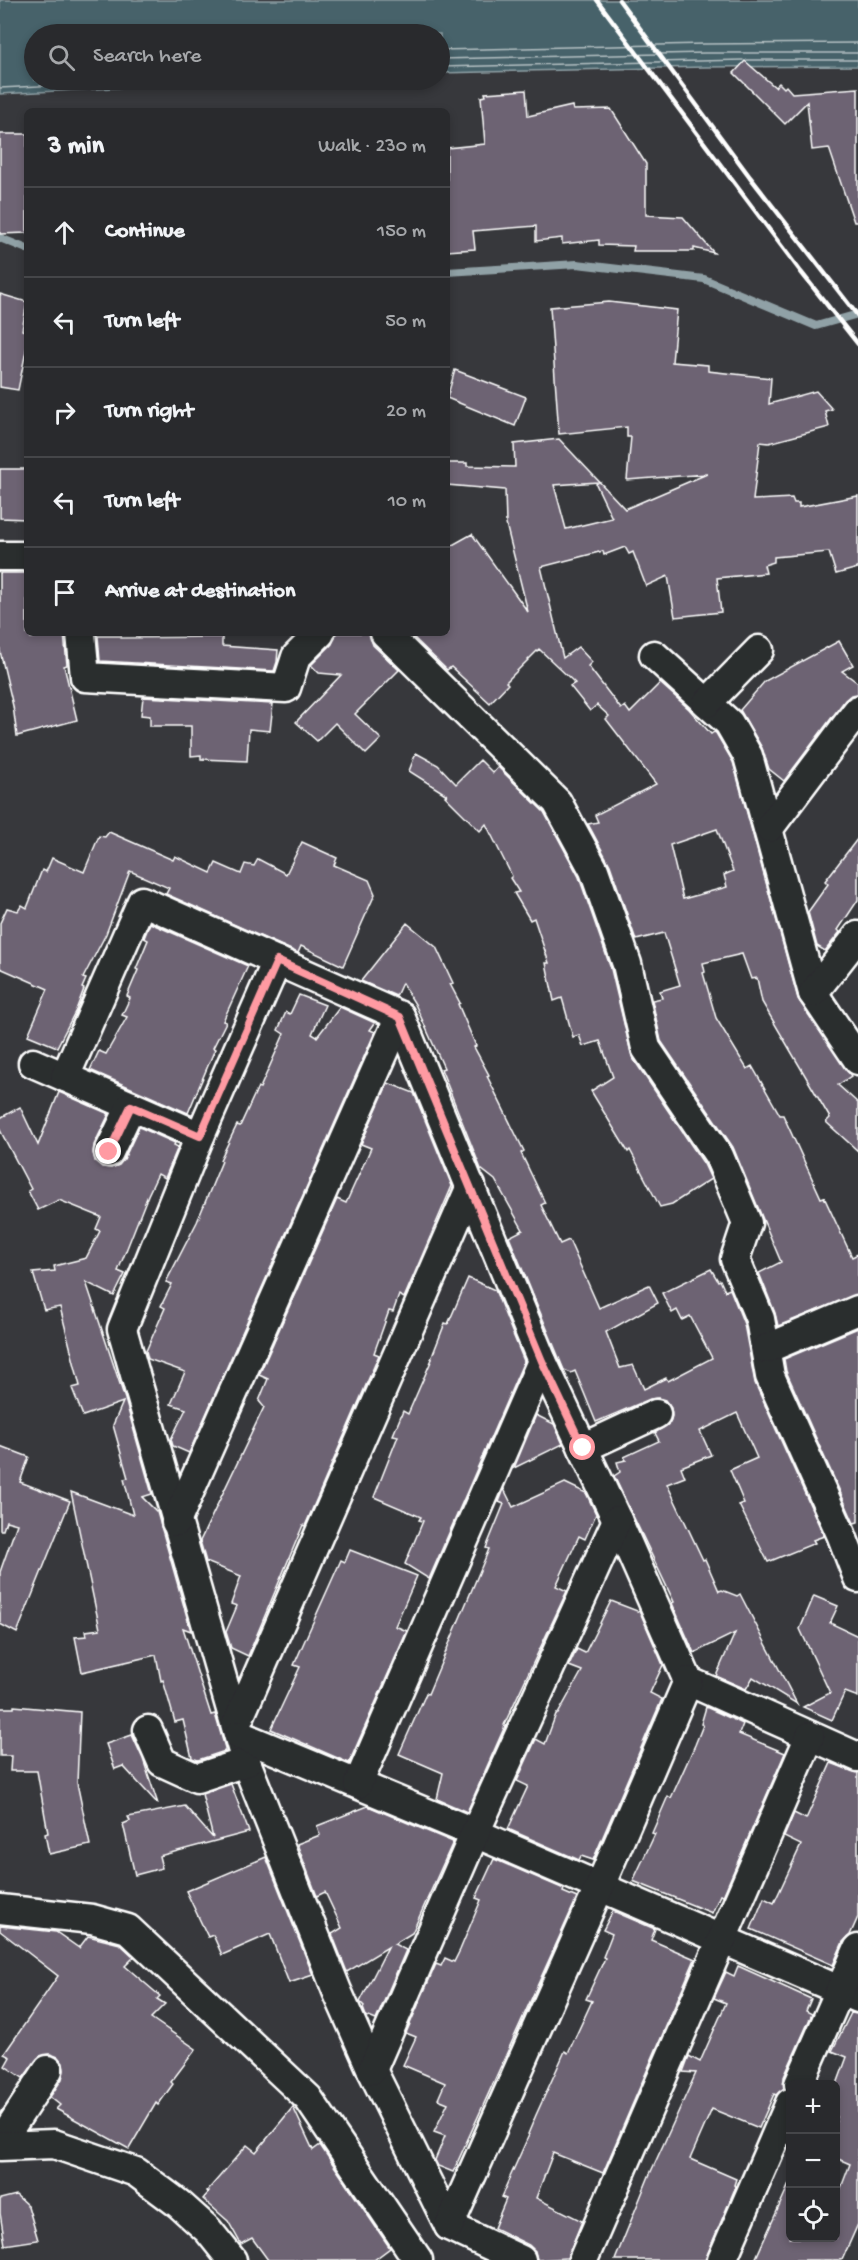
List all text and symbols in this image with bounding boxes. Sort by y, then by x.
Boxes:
search box [24,24,450,90]
icon: search [45,41,78,74]
text: Search here [93,44,201,70]
text: 3 min [48,132,104,163]
text: Walk · 230 m [318,136,426,159]
icon: ahead [48,216,81,249]
text: Continue [105,219,185,245]
text: 150 m [377,221,426,244]
icon: left [48,306,81,339]
text: Turn left [105,309,179,335]
text: 50 m [385,311,426,334]
icon: right [48,396,81,429]
text: Turn right [105,399,193,425]
text: 20 m [386,401,426,424]
icon: left [48,486,81,519]
text: Turn left [105,489,179,515]
text: 10 m [388,491,426,514]
icon: arrive [48,576,81,609]
text: Arrive at destination [105,579,295,605]
route end [95,1138,121,1164]
route start [569,1434,595,1460]
map controls [786,2080,840,2242]
button: + [786,2080,840,2134]
button: − [786,2134,840,2188]
button: locate [786,2188,840,2242]

